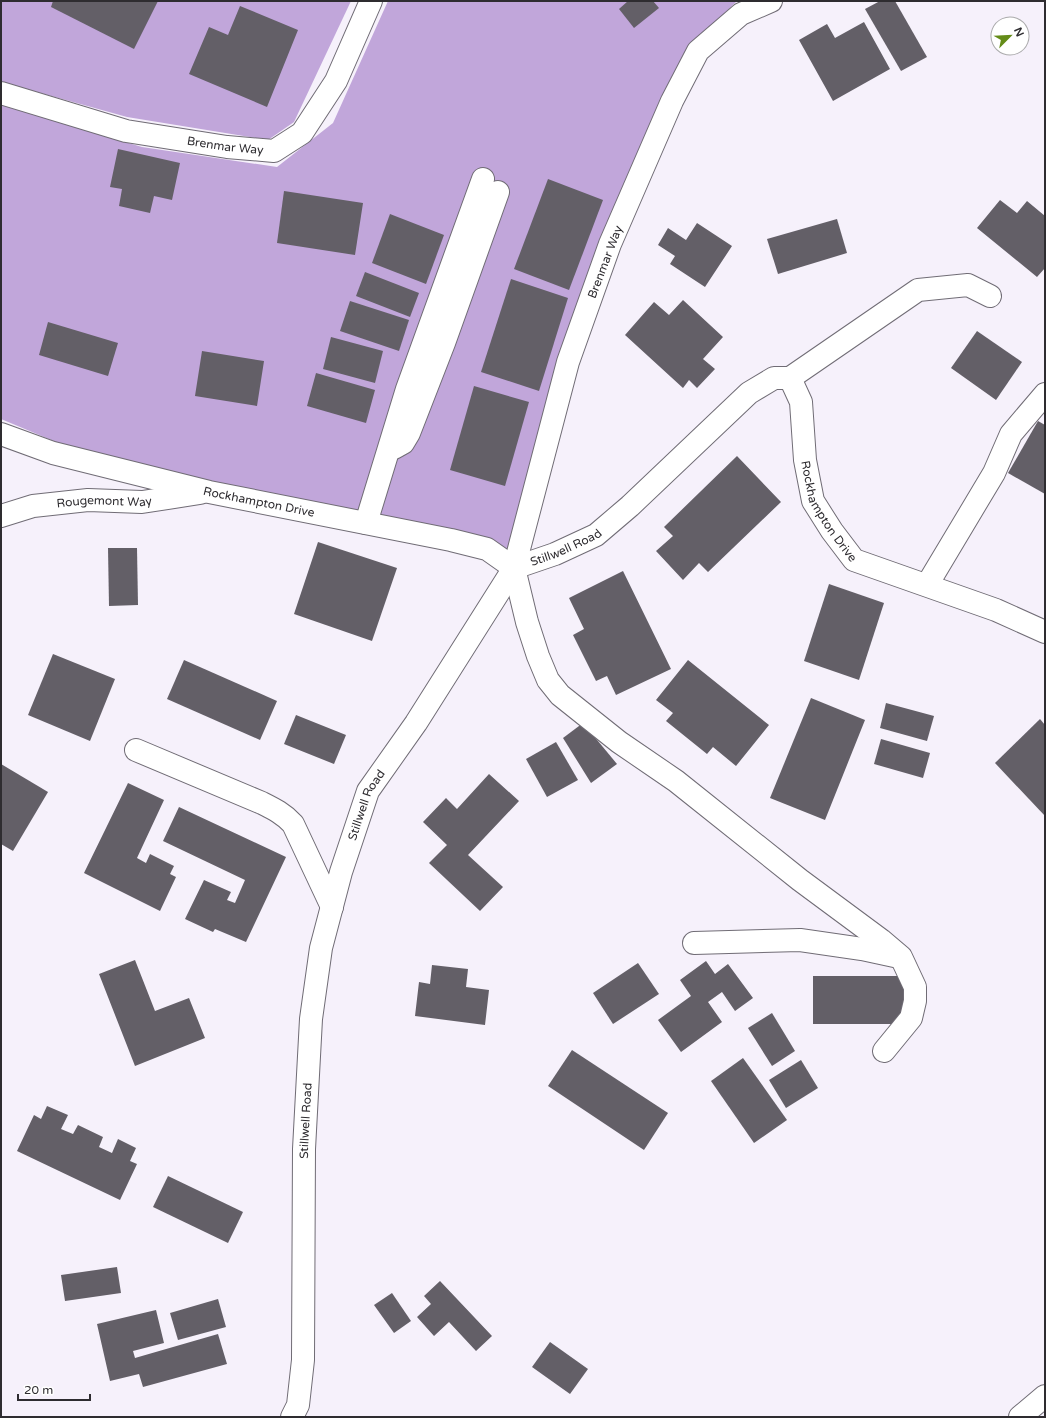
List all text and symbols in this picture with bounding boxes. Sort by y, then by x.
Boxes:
north arrow [990,16,1030,56]
text: N [1011,25,1026,39]
street label: Brenmar Way [186,134,265,157]
street label: Brenmar Way [585,223,626,300]
street label: Rockhampton Drive [798,459,860,565]
street label: Rockhampton Drive [202,484,316,520]
street label: Rougemont Way [56,493,153,510]
street label: Stillwell Road [528,526,605,569]
street label: Stillwell Road [345,767,388,842]
street label: Stillwell Road [297,1082,315,1159]
scale bar [18,1376,90,1402]
text: 20 m [24,1383,53,1397]

